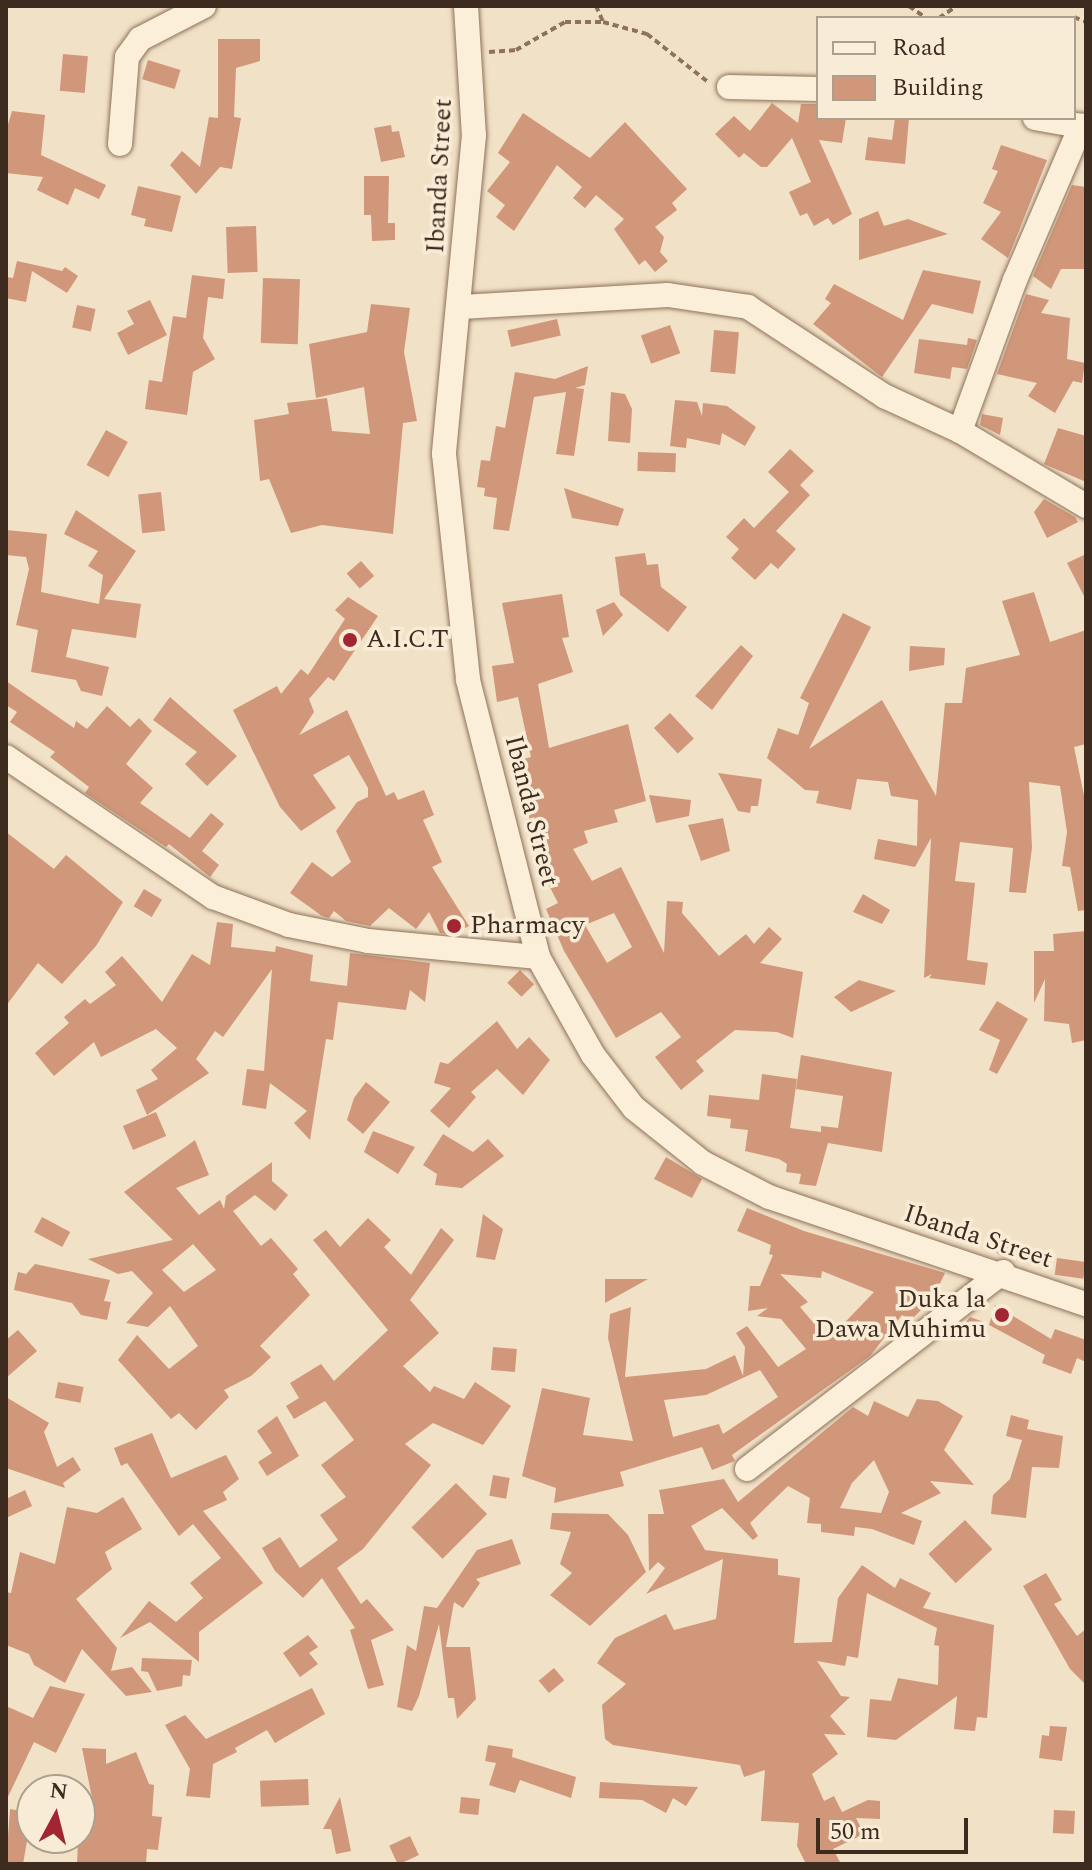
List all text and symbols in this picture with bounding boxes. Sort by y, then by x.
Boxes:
legend [816,16,1076,120]
text: Road [892,30,946,66]
text: Building [892,70,984,106]
street label: Ibanda Street [420,98,460,254]
place label: A.I.C.T [366,624,449,656]
marker: A.I.C.T [341,631,359,649]
street label: Ibanda Street [497,732,565,890]
place label: Pharmacy [470,910,585,942]
marker: Pharmacy [445,917,463,935]
street label: Ibanda Street [900,1198,1056,1276]
place label: Duka la Dawa Muhimu [815,1284,986,1346]
marker: Duka la Dawa Muhimu [993,1306,1011,1324]
north arrow [16,1774,96,1854]
text: N [48,1774,70,1809]
scale bar [820,1802,972,1852]
text: 50 m [830,1814,881,1850]

